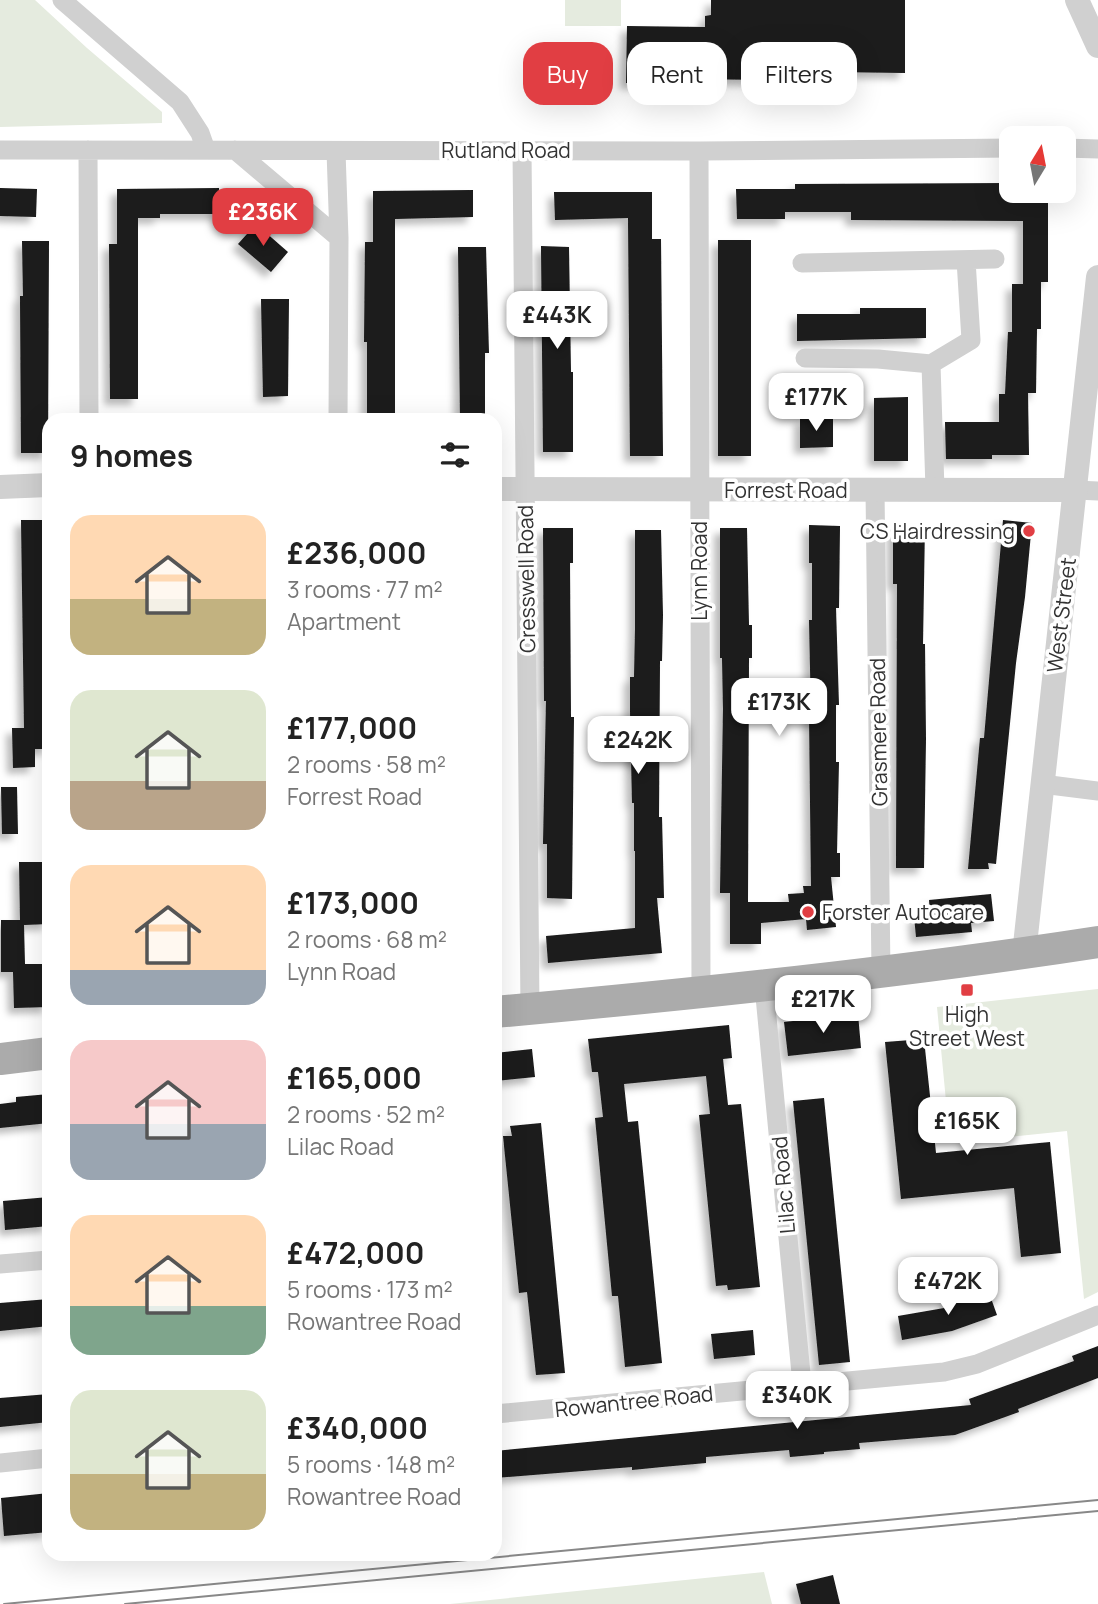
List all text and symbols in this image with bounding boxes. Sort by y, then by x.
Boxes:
chip: Buy [523,42,613,105]
chip: Rent [627,42,727,105]
chip: Filters [741,42,857,105]
north arrow [999,126,1076,203]
map controls [999,126,1076,203]
street label: Rutland Road [441,136,571,164]
pin: £236K [214,188,312,248]
text: £236K [228,195,298,227]
pin: £443K [508,292,606,351]
text: £443K [522,298,592,330]
pin: £177K [767,374,865,433]
text: £177K [785,380,847,412]
text: 9 homes [70,435,193,476]
icon: filters [436,436,474,474]
street label: Forrest Road [724,476,848,504]
street label: Cresswell Road [511,505,541,653]
place label: CS Hairdressing [860,517,1015,545]
street label: Lynn Road [685,521,713,621]
marker: CS Hairdressing [1021,523,1037,539]
text: £236,000 [287,532,426,573]
icon: home [126,543,210,627]
street label: West Street [1040,556,1082,674]
text: 3 rooms · 77 m² [287,573,443,605]
text: Apartment [287,605,401,637]
street label: Grasmere Road [863,658,893,806]
pin: £173K [730,678,828,738]
text: £173K [747,685,811,717]
text: £177,000 [287,707,417,748]
pin: £242K [589,716,687,776]
icon: home [126,718,210,802]
text: £242K [604,723,672,755]
text: 2 rooms · 58 m² [287,748,446,780]
text: Forrest Road [287,780,422,812]
text: £173,000 [287,882,419,923]
icon: home [126,893,210,977]
place label: Forster Autocare [822,898,984,926]
marker: Forster Autocare [800,904,816,920]
text: 2 rooms · 68 m² [287,923,447,955]
text: Lynn Road [287,955,396,987]
pin: £217K [774,976,872,1035]
text: £217K [791,982,855,1014]
marker: High Street West [959,982,975,998]
place label: High Street West [909,1000,1025,1052]
text: £165,000 [287,1057,422,1098]
icon: home [126,1068,210,1152]
text: 2 rooms · 52 m² [287,1098,445,1130]
pin: £165K [918,1098,1016,1157]
text: £165K [934,1104,1000,1136]
text: Lilac Road [287,1130,394,1162]
street label: Lilac Road [765,1135,801,1235]
text: £472,000 [287,1232,425,1273]
icon: home [126,1243,210,1327]
pin: £472K [899,1258,997,1317]
text: £472K [914,1264,982,1296]
text: 5 rooms · 173 m² [287,1273,453,1305]
text: Rowantree Road [287,1305,461,1337]
pin: £340K [748,1372,846,1431]
text: £340K [762,1378,832,1410]
street label: Rowantree Road [553,1379,715,1423]
text: £340,000 [287,1407,428,1448]
icon: home [126,1418,210,1502]
text: 5 rooms · 148 m² [287,1448,455,1480]
text: Rowantree Road [287,1480,461,1512]

